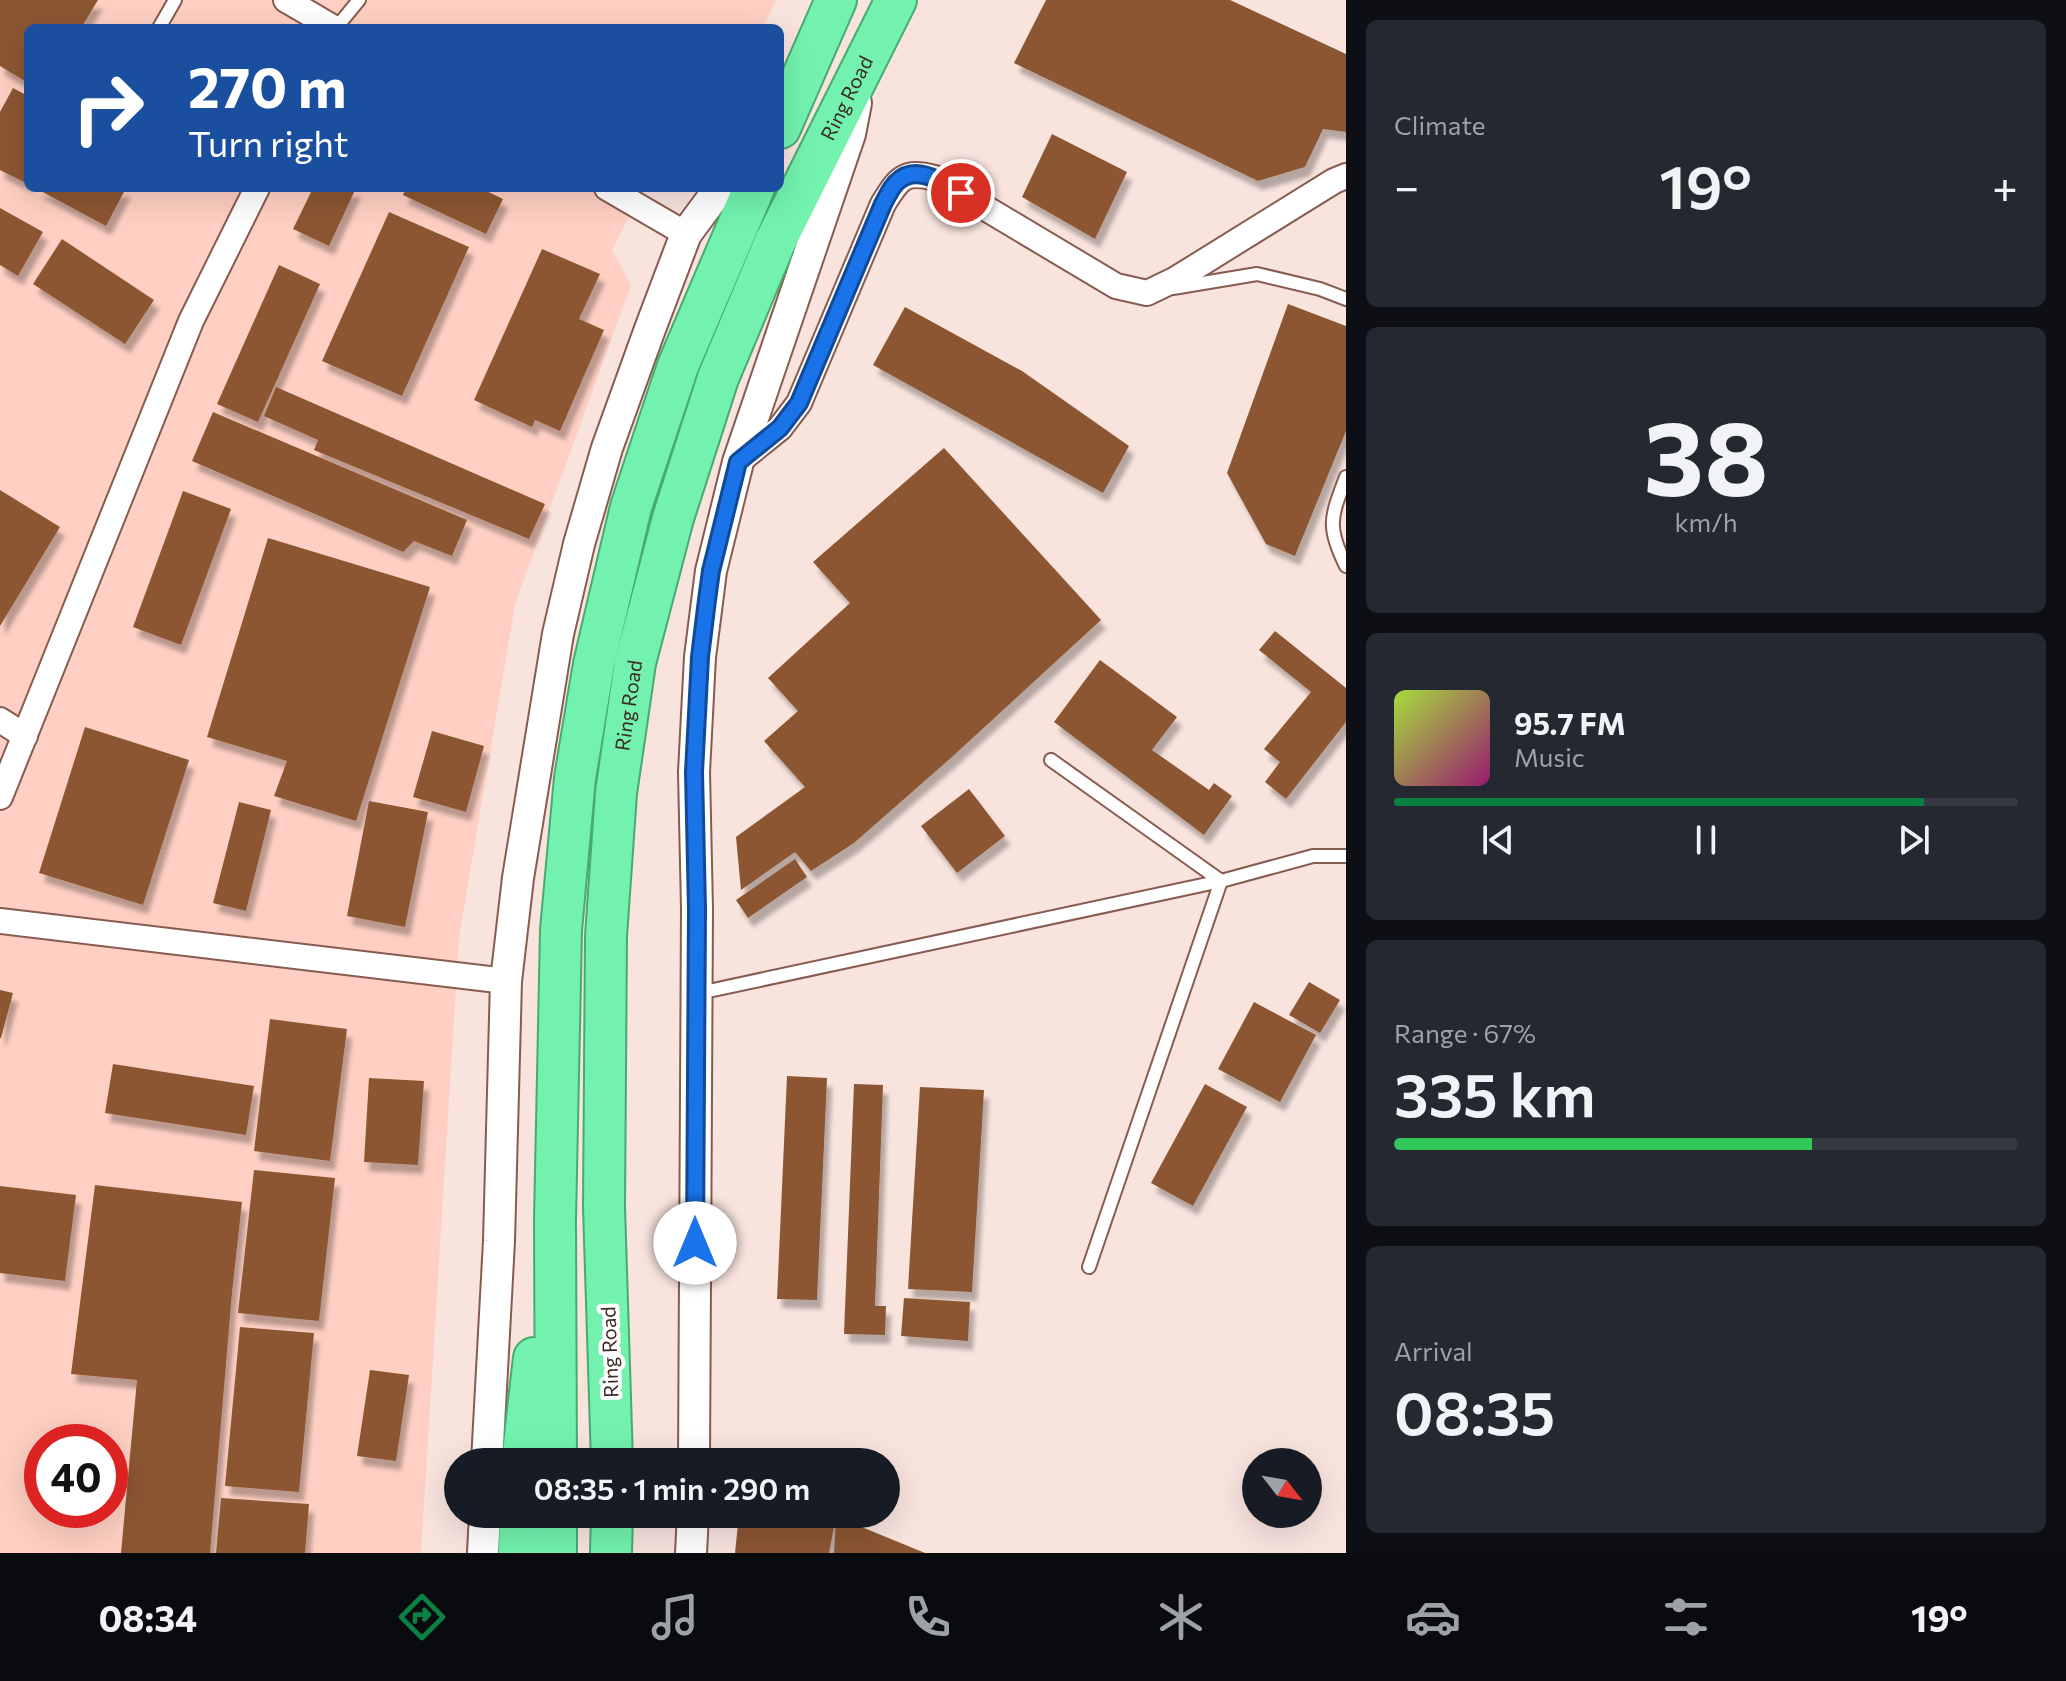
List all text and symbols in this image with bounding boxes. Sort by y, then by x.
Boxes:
text: 270 m [188,51,347,120]
street label: Ring Road [815,52,877,144]
icon: right [56,56,160,160]
text: Climate [1394,109,1486,140]
text: Turn right [188,120,349,164]
text: 19° [1659,148,1752,221]
text: − [1394,158,1419,212]
text: + [1992,158,2018,212]
pin [927,159,995,227]
icon: arrive [939,171,983,215]
text: 38 [1644,390,1768,517]
text: km/h [1674,506,1738,537]
street label: Ring Road [609,658,646,752]
text: 95.7 FM [1514,704,1626,741]
text: Music [1514,741,1585,772]
icon: previous [1476,818,1520,862]
icon: pause [1684,818,1728,862]
icon: next [1892,818,1936,862]
text: Range · 67% [1394,1017,1536,1048]
text: 335 km [1394,1056,1596,1129]
position arrow [653,1201,737,1285]
street label: Ring Road [595,1306,623,1398]
text: Arrival [1394,1335,1473,1366]
text: 08:35 [1394,1374,1555,1447]
speed limit sign: 40 [24,1424,128,1528]
north arrow [1242,1448,1322,1528]
map controls [1242,1448,1322,1528]
text: 08:35 · 1 min · 290 m [534,1469,810,1506]
icon: directions [394,1589,450,1645]
icon: music [647,1589,703,1645]
icon: phone [900,1589,956,1645]
icon: climate [1153,1589,1209,1645]
icon: car [1405,1589,1461,1645]
icon: filters [1658,1589,1714,1645]
text: 08:34 [98,1595,197,1639]
text: 19° [1911,1595,1968,1639]

